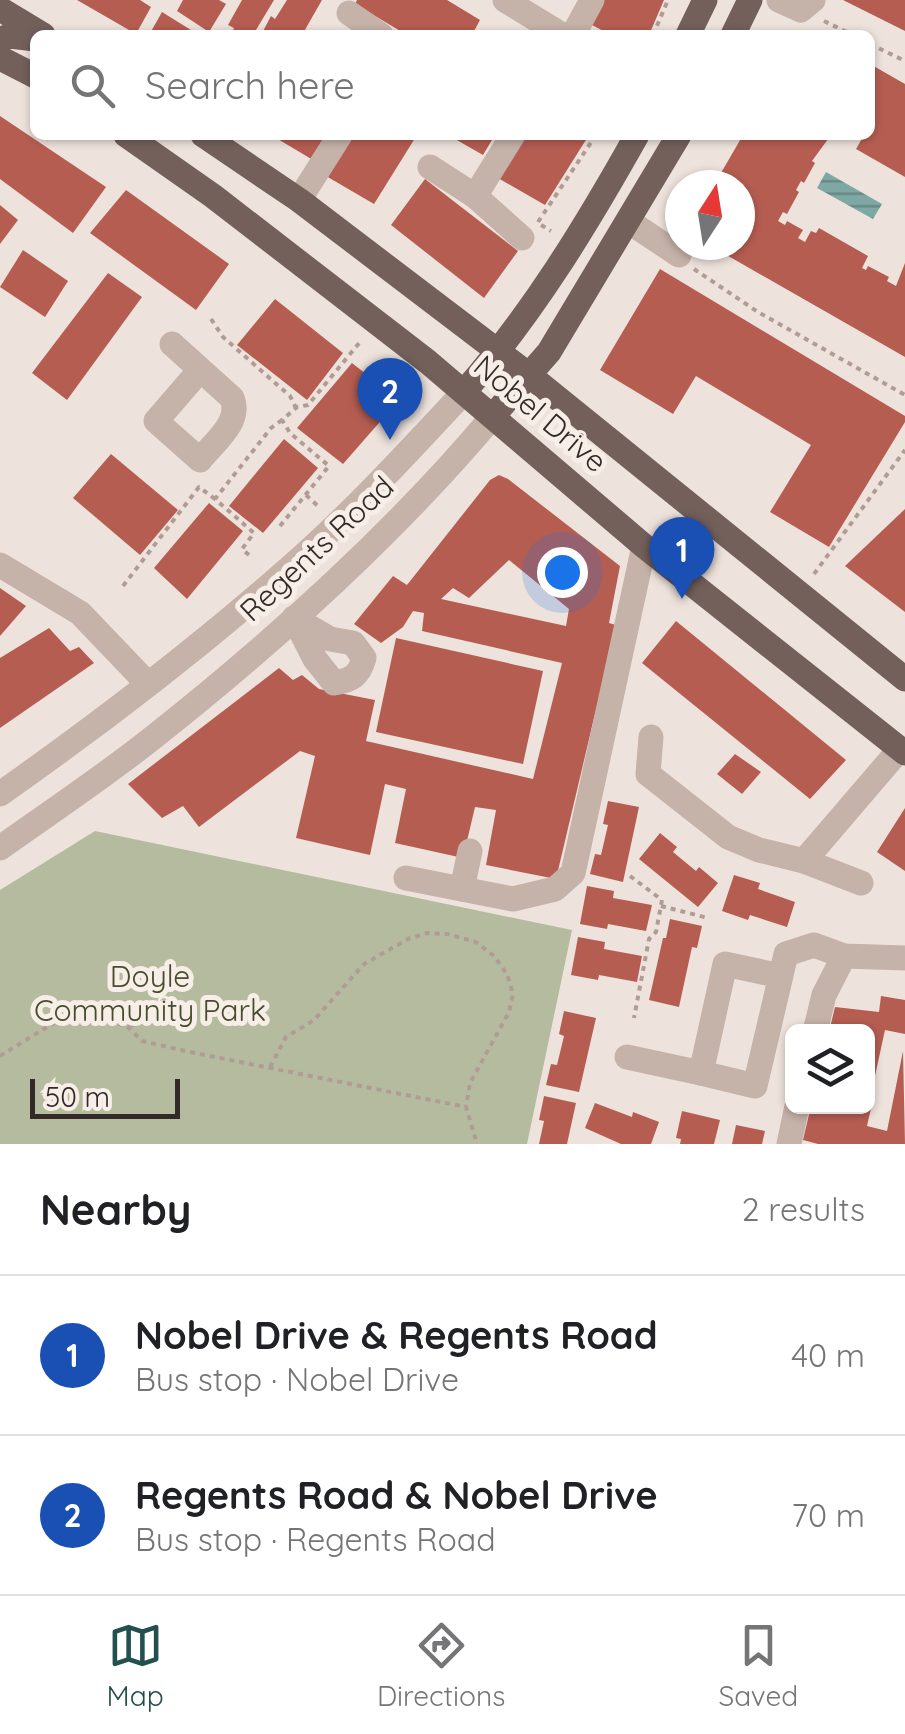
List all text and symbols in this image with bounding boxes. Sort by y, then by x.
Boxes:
search box [30,30,875,140]
icon: search [65,58,120,113]
text: Search here [145,61,355,109]
north arrow [665,170,755,260]
street label: Nobel Drive [466,346,615,480]
pin: 2 [358,358,422,440]
street label: Regents Road [231,467,401,629]
pin: 1 [650,516,714,599]
your location [537,547,588,598]
park label: Doyle Community Park [34,957,266,1029]
map controls [785,1024,875,1114]
button: layers [785,1024,875,1114]
scale bar [30,1074,180,1118]
text: 50 m [45,1079,110,1114]
text: Nearby [40,1183,191,1236]
text: 2 results [742,1189,865,1229]
text: Nobel Drive & Regents Road [135,1311,658,1359]
text: 1 [66,1335,79,1375]
text: 40 m [791,1335,865,1375]
text: Bus stop · Nobel Drive [135,1359,459,1399]
text: Regents Road & Nobel Drive [135,1471,658,1519]
text: 2 [63,1495,82,1535]
text: 70 m [792,1495,865,1535]
text: Bus stop · Regents Road [135,1519,496,1559]
tab: Map [107,1618,164,1713]
tab: Directions [377,1618,505,1713]
tab: Saved [719,1618,798,1713]

